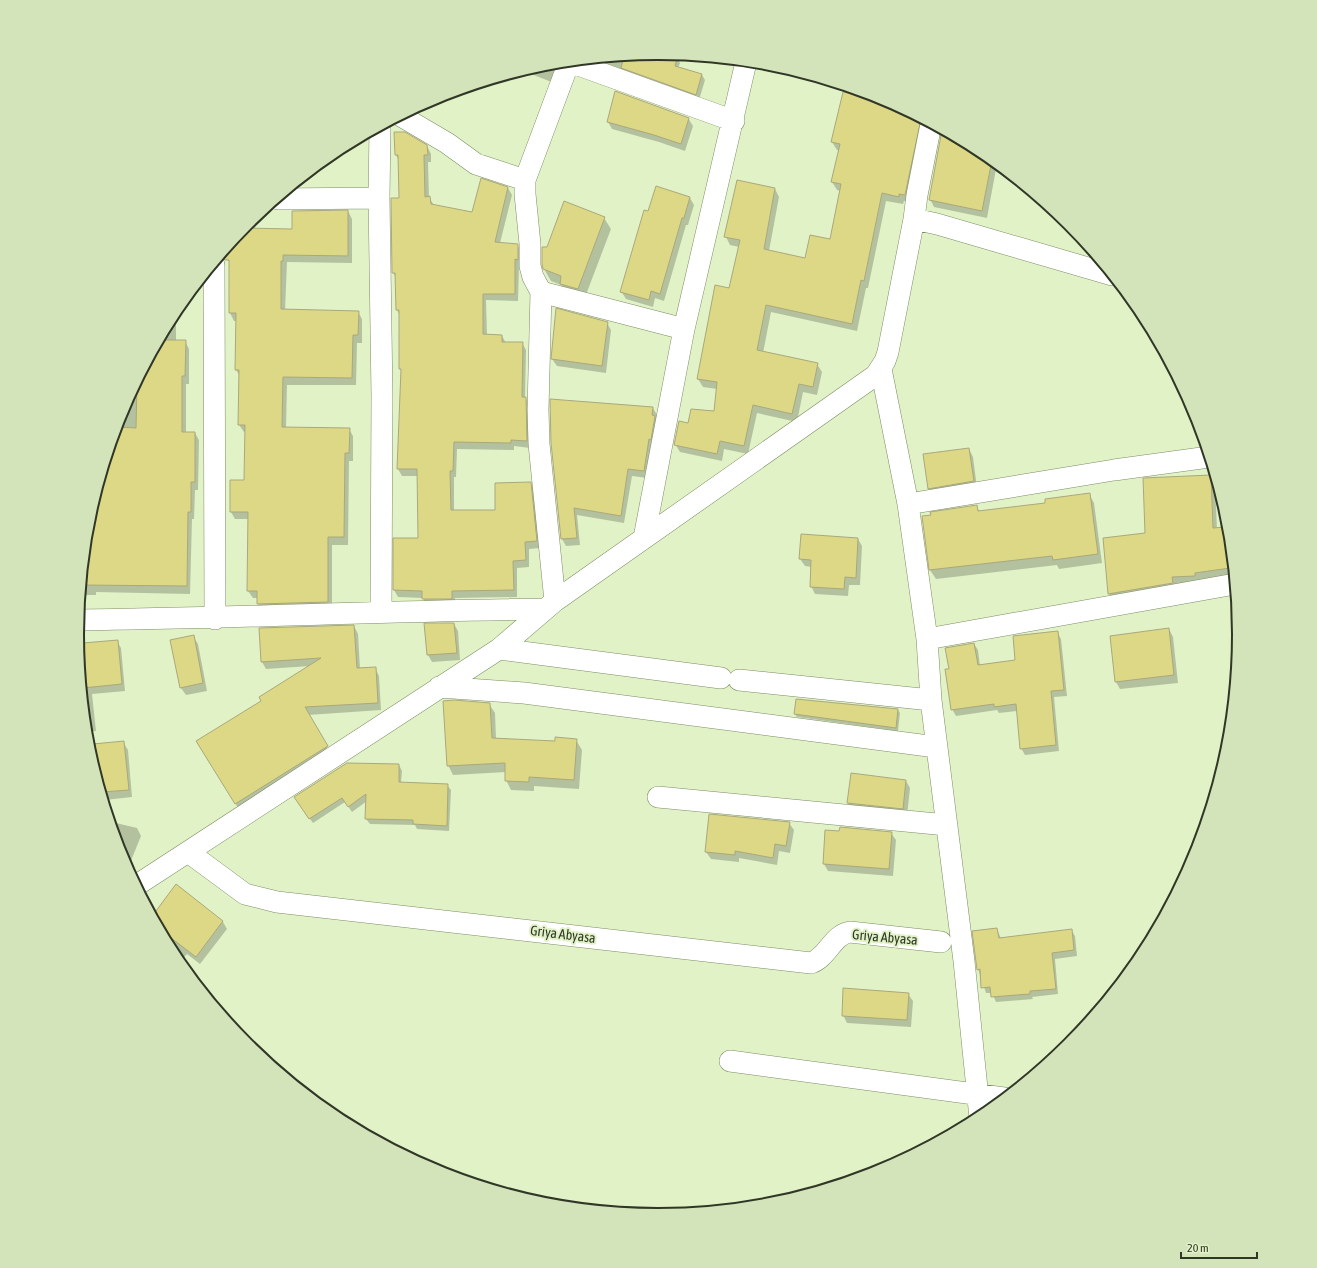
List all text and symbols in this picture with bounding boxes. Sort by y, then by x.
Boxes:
street label: Griya Abyasa [529,922,597,946]
street label: Griya Abyasa [852,926,918,948]
scale bar [1181,1234,1257,1260]
text: 20 m [1187,1241,1209,1255]

